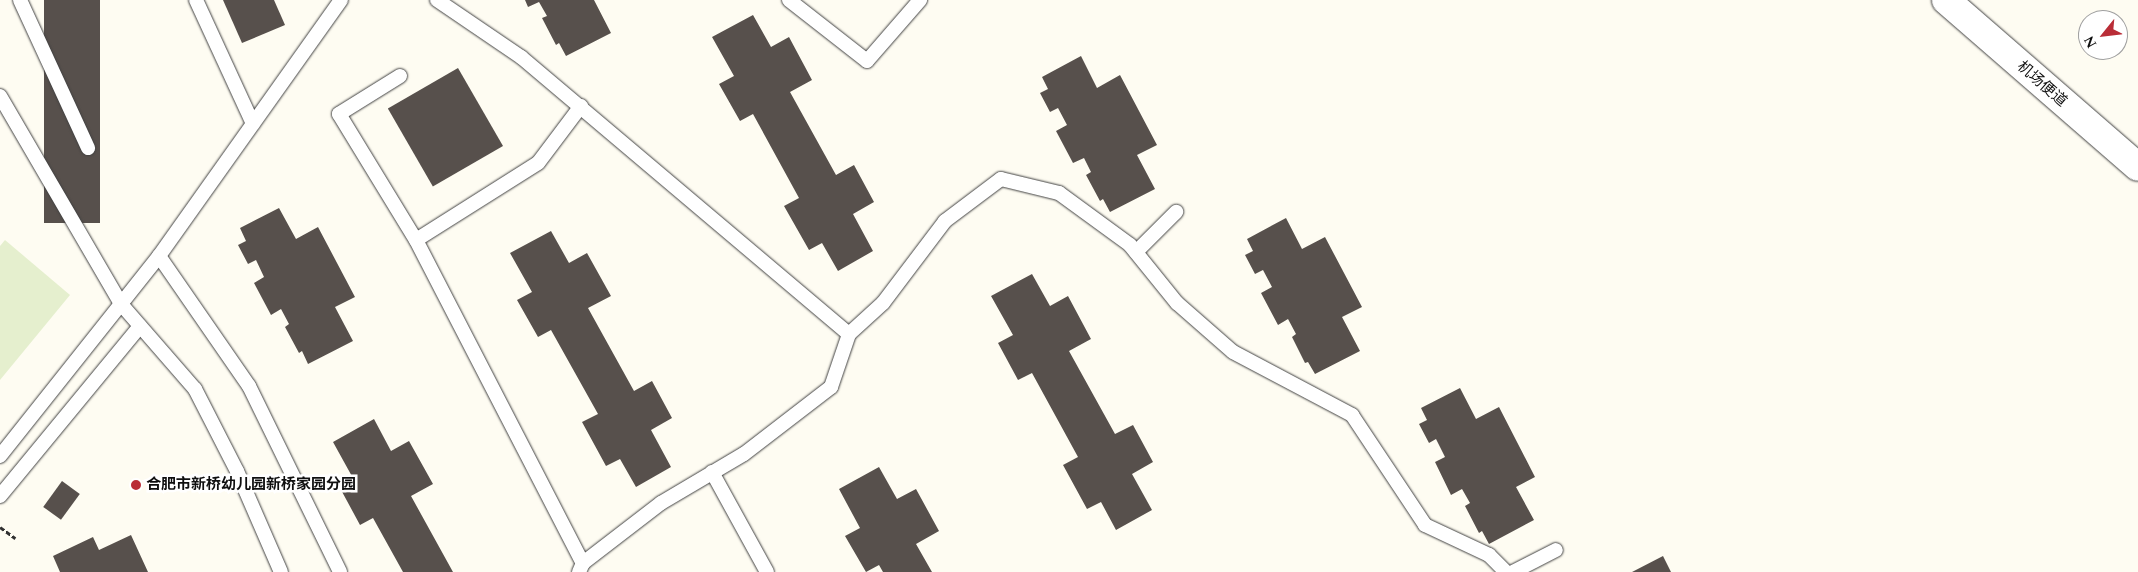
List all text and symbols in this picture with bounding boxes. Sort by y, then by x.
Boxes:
north arrow [2078,10,2128,60]
text: N [2078,32,2102,52]
street label: 机场便道 [2013,58,2071,110]
place label: 合肥市新桥幼儿园新桥家园分园 [146,476,356,494]
marker: 合肥市新桥幼儿园新桥家园分园 [130,479,142,491]

